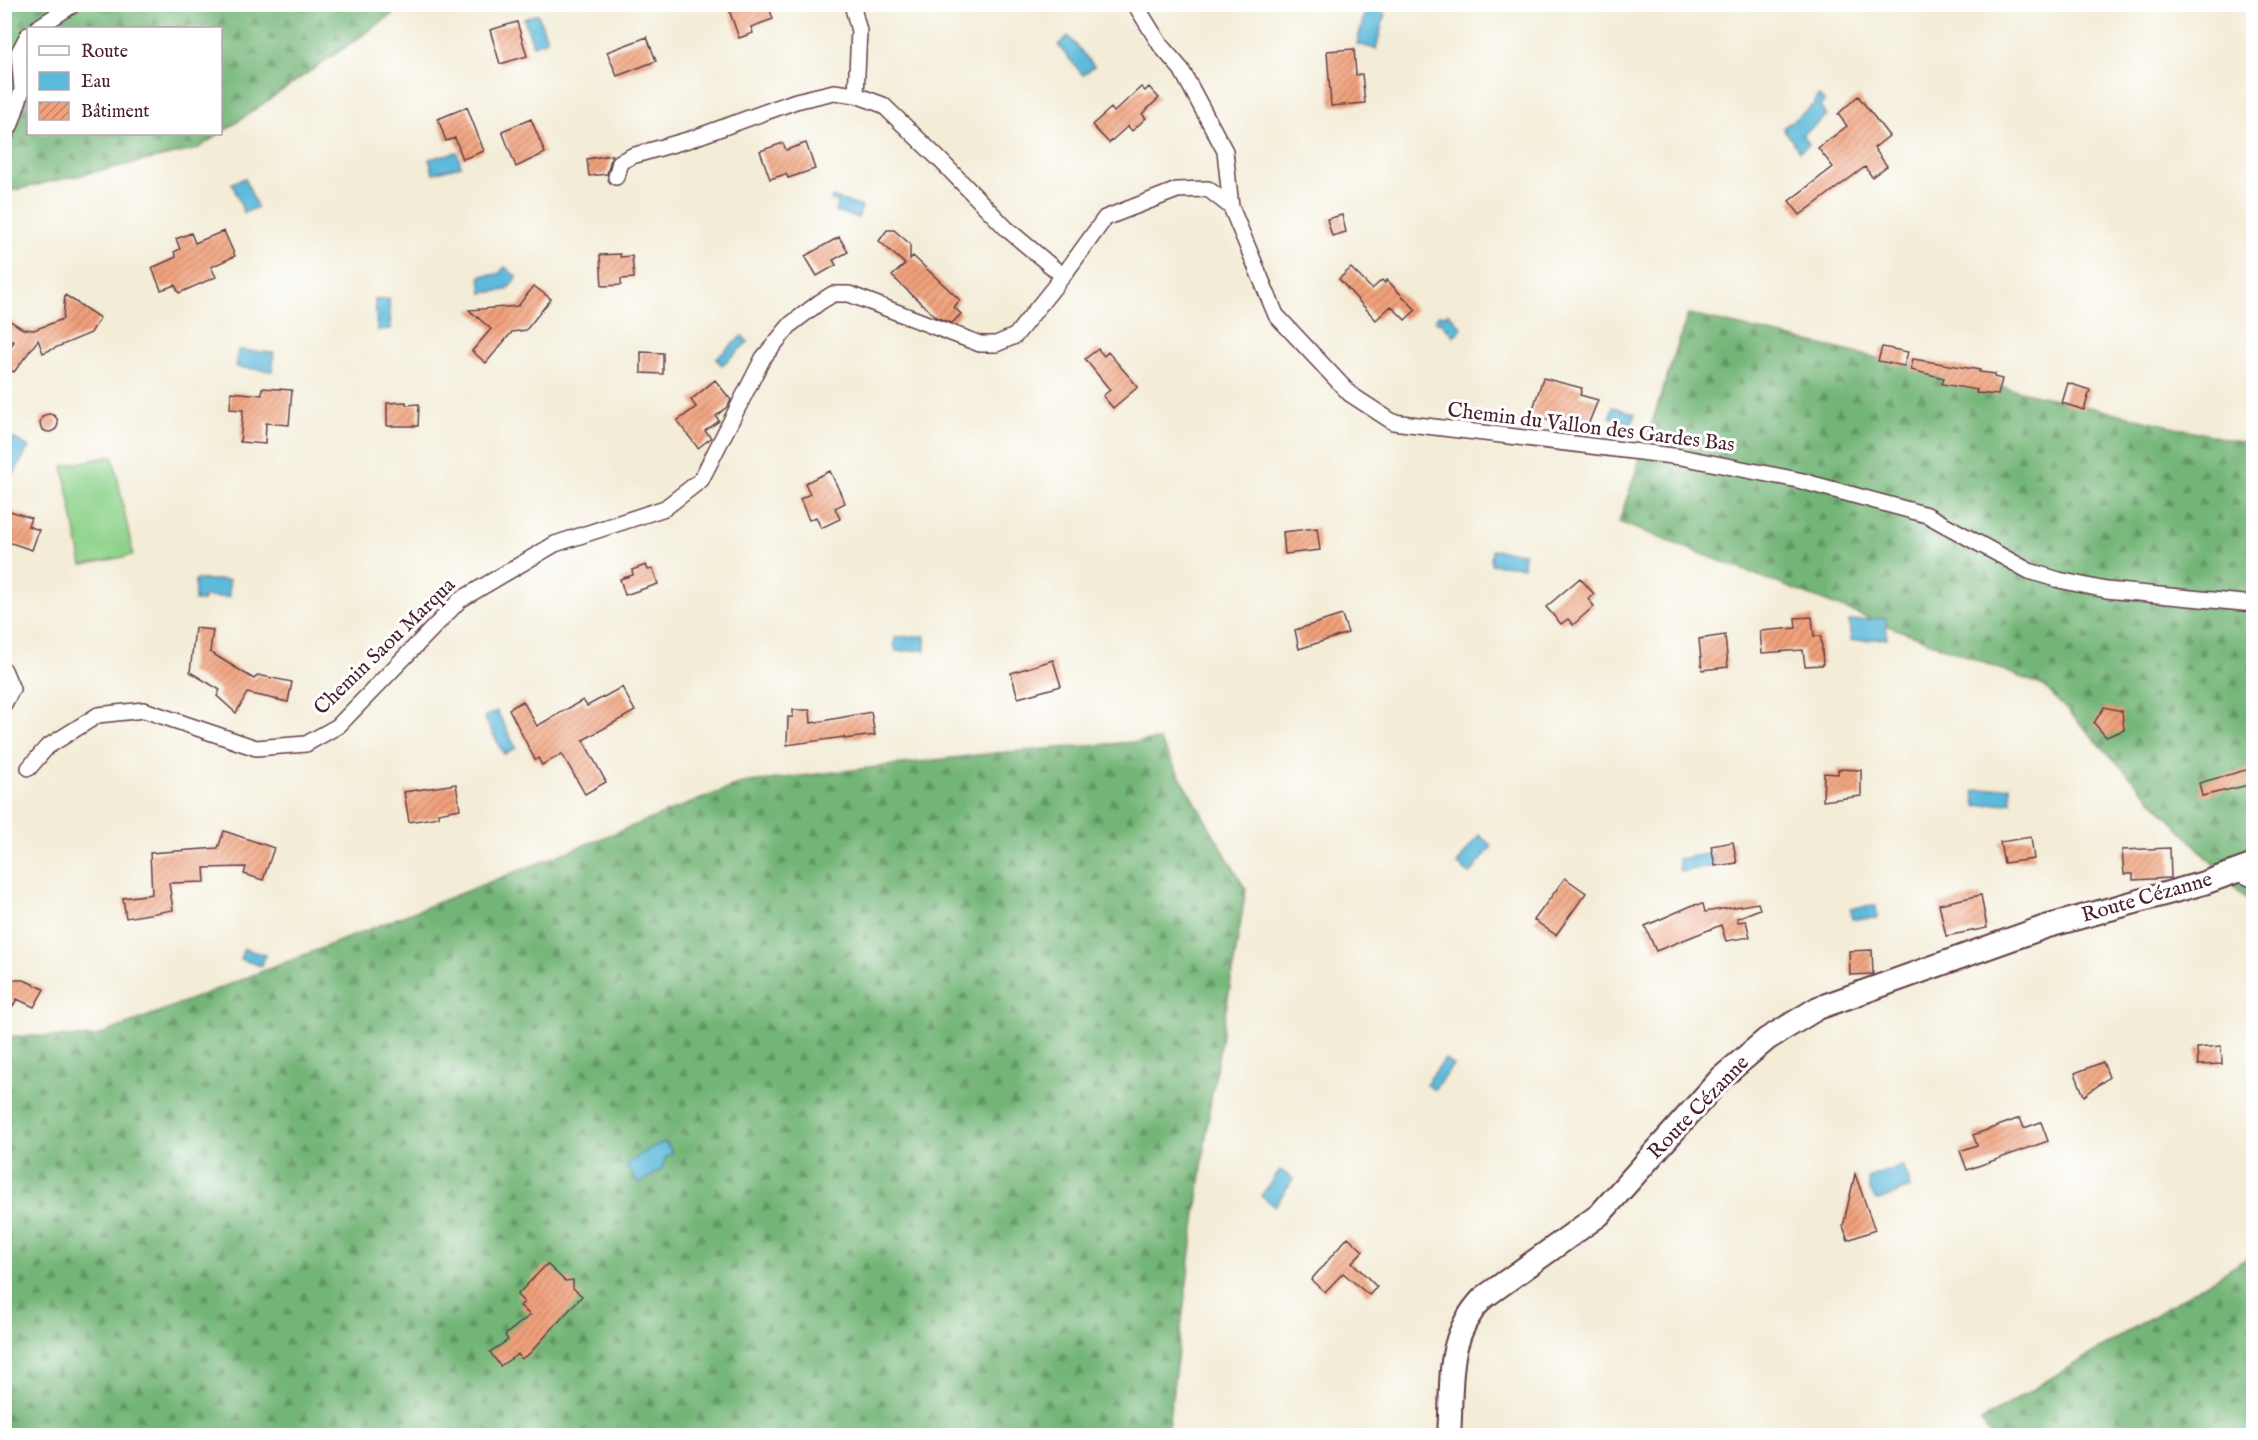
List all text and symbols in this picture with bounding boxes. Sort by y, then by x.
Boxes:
legend [27,27,222,135]
text: Route [81,41,128,64]
text: Eau [81,71,111,94]
text: Bâtiment [81,101,150,124]
street label: Chemin du Vallon des Gardes Bas [1446,397,1736,459]
street label: Chemin Saou Marqua [308,572,462,722]
street label: Route Cézanne [2078,866,2216,930]
street label: Route Cézanne [1642,1050,1756,1166]

